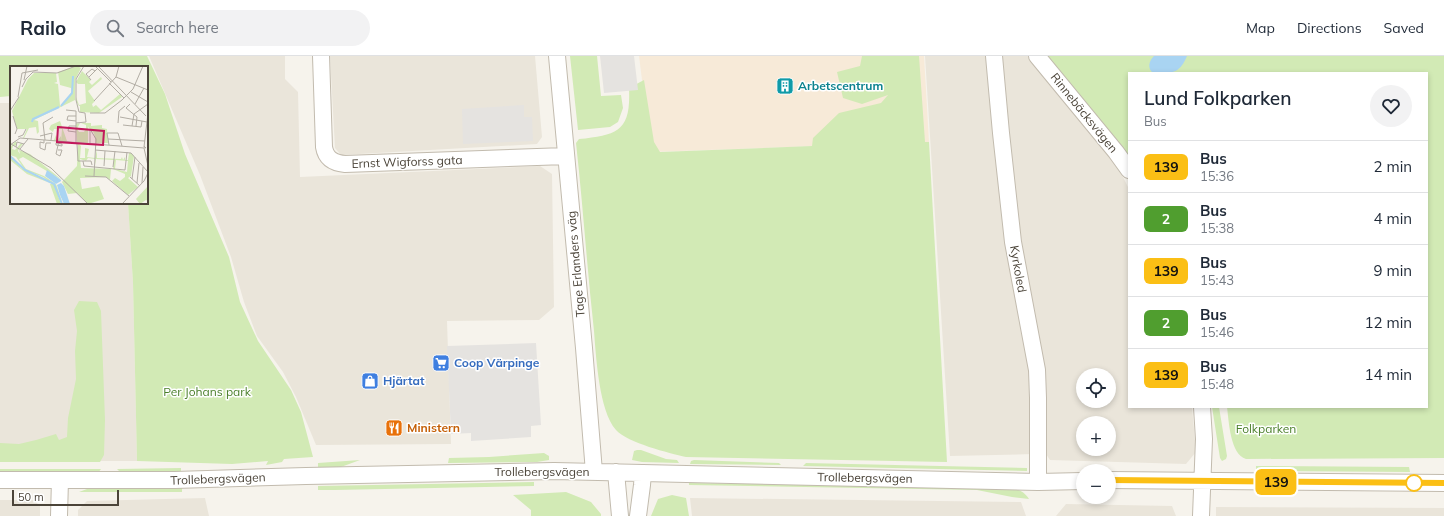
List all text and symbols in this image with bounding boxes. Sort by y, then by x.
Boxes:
search box [90,10,370,46]
text: Railo [20,16,66,40]
icon: search [104,17,126,39]
text: Search here [136,18,219,37]
text: Map [1246,19,1275,37]
text: Directions [1297,19,1362,37]
text: Saved [1384,19,1424,37]
inset map [10,66,148,204]
street label: Rinnebäcksvägen [1048,70,1121,156]
building icon: Arbetscentrum [775,76,795,96]
place label: Arbetscentrum [798,78,883,93]
button: heart [1370,85,1412,127]
text: Lund Folkparken [1144,86,1291,110]
text: Bus [1144,113,1167,129]
text: Bus [1200,149,1227,168]
street label: Ernst Wigforss gata [351,152,463,171]
text: 2 min [1374,157,1412,176]
text: 139 [1153,158,1179,176]
text: 15:36 [1200,168,1234,184]
text: Bus [1200,201,1227,220]
text: 4 min [1374,209,1412,228]
street label: Tage Erlanders väg [563,210,588,318]
text: 2 [1162,210,1170,228]
text: 15:38 [1200,220,1234,236]
street label: Kyrkoled [1007,244,1030,294]
text: Bus [1200,253,1227,272]
text: 9 min [1374,261,1412,280]
text: 139 [1153,262,1179,280]
text: 15:43 [1200,272,1234,288]
text: Bus [1200,305,1227,324]
text: 12 min [1365,313,1412,332]
text: 2 [1162,314,1170,332]
text: 15:46 [1200,324,1234,340]
supermarket icon: Coop Värpinge [431,353,451,373]
place label: Coop Värpinge [454,355,540,370]
text: Bus [1200,357,1227,376]
text: 14 min [1365,365,1412,384]
text: 139 [1153,366,1179,384]
map controls [1076,368,1116,504]
button: locate [1076,368,1116,408]
shop icon: Hjärtat [360,371,380,391]
place label: Hjärtat [383,373,425,388]
text: 15:48 [1200,376,1234,392]
park label: Per Johans park [163,384,252,399]
button: + [1076,416,1116,456]
restaurant icon: Ministern [384,418,404,438]
place label: Ministern [407,420,460,435]
park label: Folkparken [1236,421,1296,436]
street label: Trollebergsvägen [494,464,590,479]
button: − [1076,464,1116,504]
street label: Trollebergsvägen [170,469,266,488]
street label: Trollebergsvägen [817,469,913,486]
line badge: 139 [1253,469,1299,495]
text: 139 [1263,473,1289,491]
unlabelled marker [1405,474,1423,492]
scale bar [12,488,119,507]
text: 50 m [18,490,44,504]

